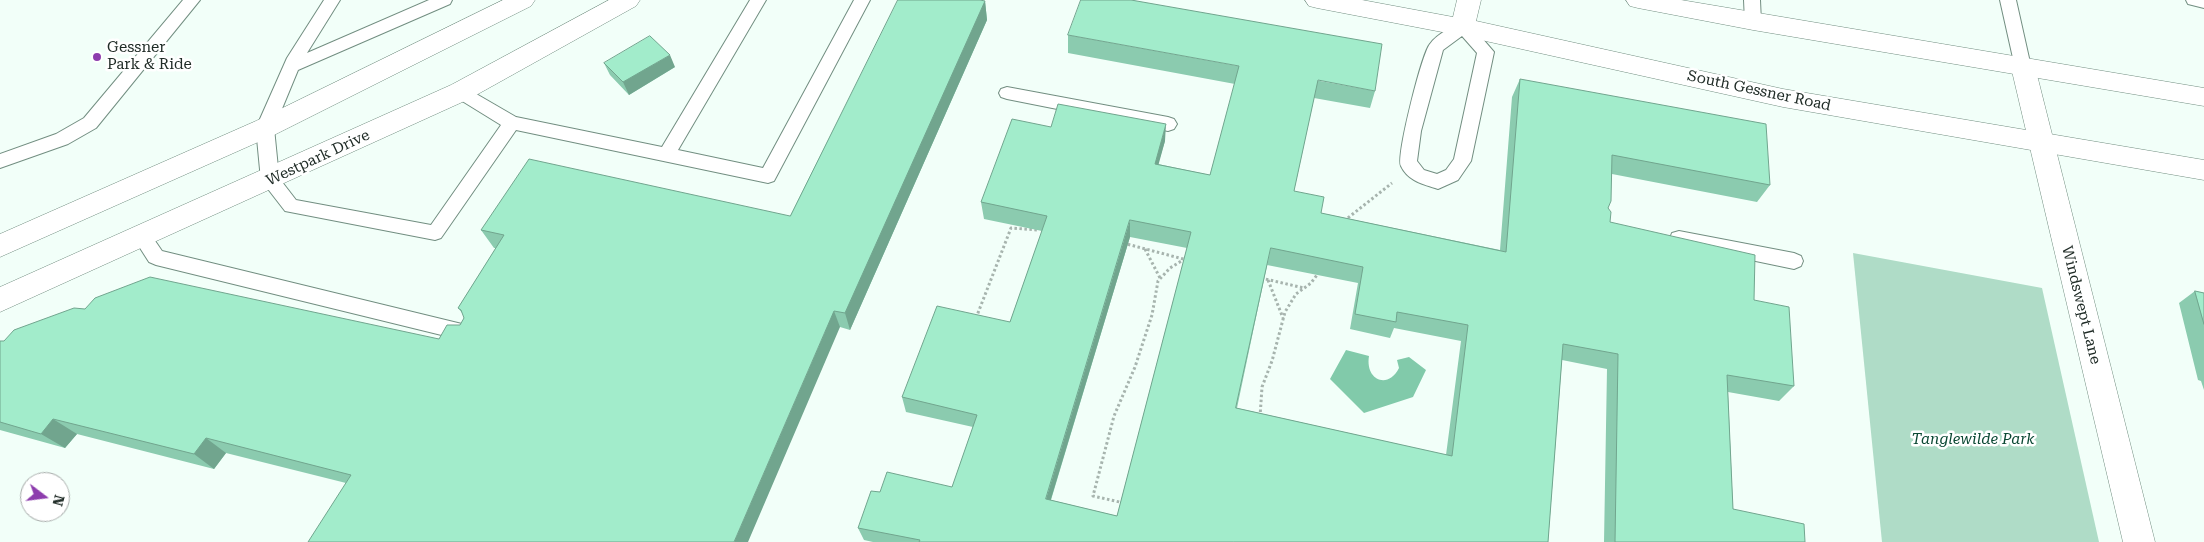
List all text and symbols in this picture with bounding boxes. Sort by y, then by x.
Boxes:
place label: Gessner Park & Ride [107,39,192,74]
marker: Gessner Park & Ride [91,51,103,63]
street label: South Gessner Road [1686,67,1832,115]
street label: Westpark Drive [263,126,373,190]
street label: Windswept Lane [2058,244,2104,366]
park label: Tanglewilde Park [1912,431,2034,449]
north arrow [20,472,70,522]
text: N [49,493,68,508]

